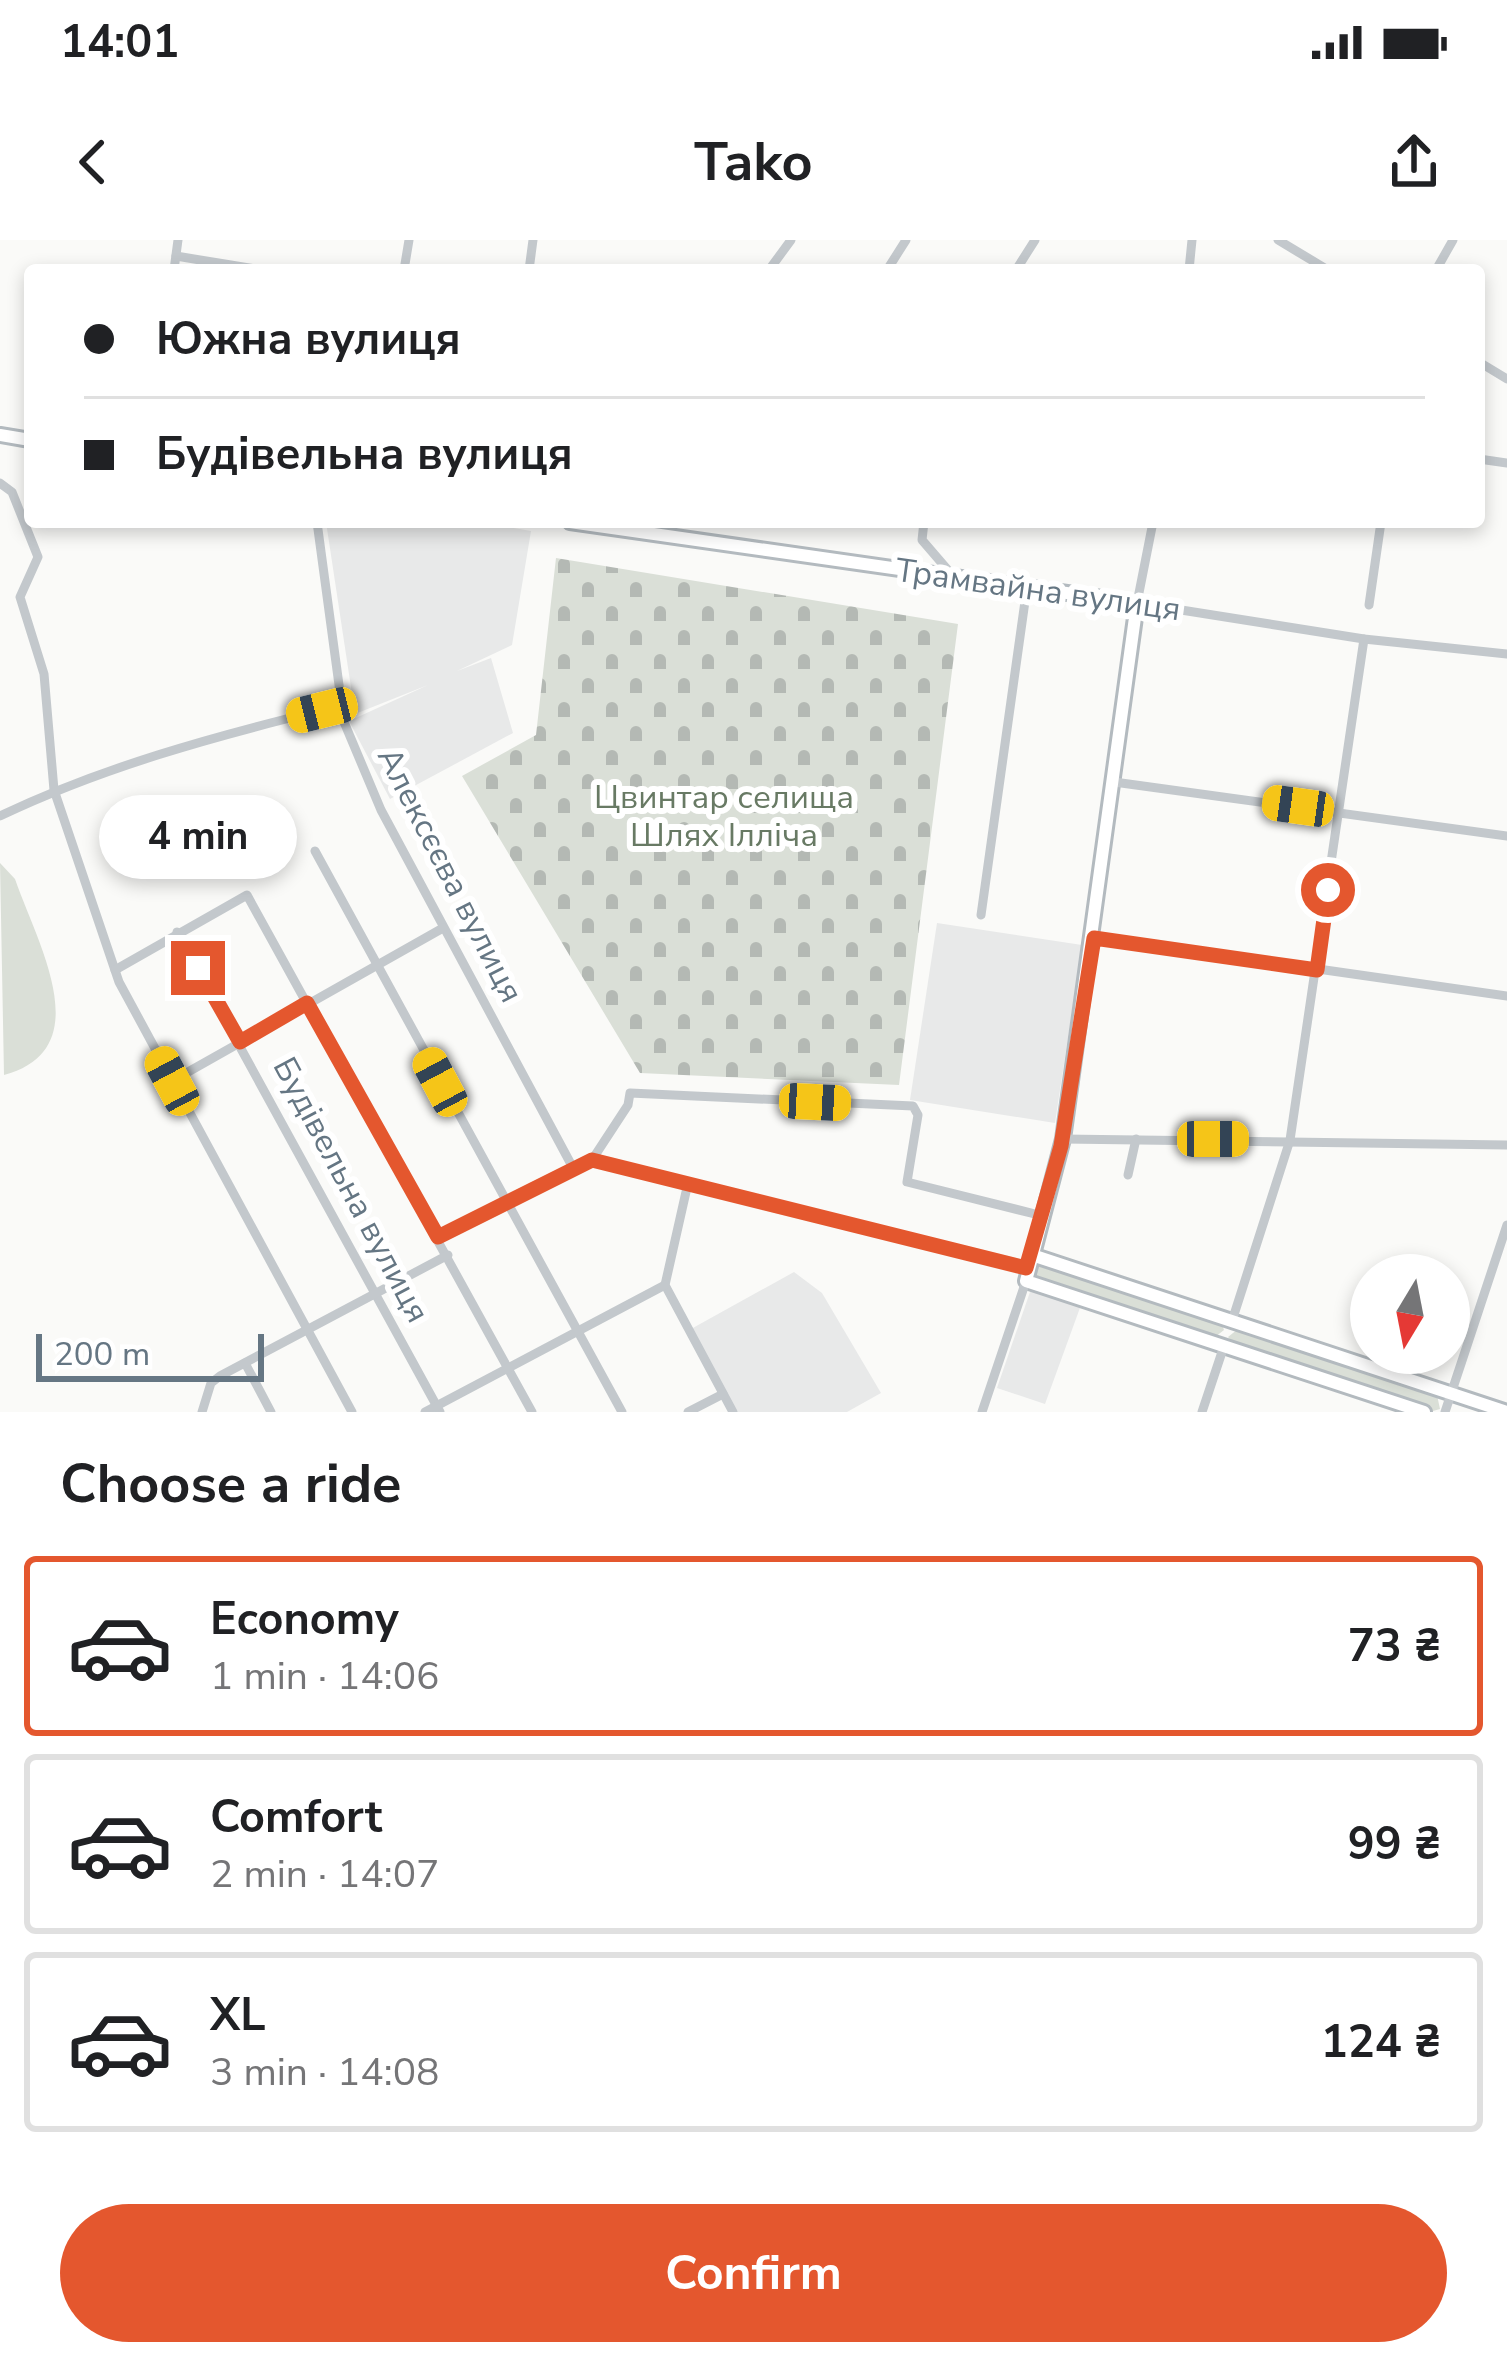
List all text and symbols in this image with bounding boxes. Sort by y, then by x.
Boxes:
text: 14:01 [60,12,179,73]
text: Tako [694,125,813,199]
icon: back [60,129,126,195]
icon: share [1381,129,1447,195]
text: Южна вулиця [156,309,461,370]
text: Будівельна вулиця [156,424,573,485]
street label: Трамвайна вулиця [893,548,1183,632]
car [283,684,361,736]
street label: Алексєєва вулиця [366,740,534,1010]
park label: Цвинтар селища Шлях Ілліча [594,775,854,858]
car [1260,783,1336,829]
callout: 4 min [99,794,297,878]
text: 4 min [148,810,248,863]
route start [1301,863,1355,917]
route end [171,941,225,995]
car [139,1041,205,1121]
car [407,1042,473,1122]
street label: Будівельна вулиця [262,1049,440,1331]
car [778,1082,852,1122]
car [1177,1121,1249,1157]
north arrow [1350,1254,1470,1374]
map controls [1350,1254,1470,1374]
scale bar [36,1328,264,1381]
text: 200 m [54,1332,150,1377]
text: Choose a ride [60,1447,401,1521]
text: Economy [210,1589,399,1650]
icon: car [66,1592,174,1700]
text: 73 ₴ [1348,1616,1441,1677]
text: 1 min · 14:06 [210,1650,439,1703]
text: Comfort [210,1787,382,1848]
icon: car [66,1790,174,1898]
text: 99 ₴ [1348,1814,1441,1875]
text: 2 min · 14:07 [210,1848,439,1901]
text: XL [210,1985,266,2046]
icon: car [66,1988,174,2096]
text: 124 ₴ [1321,2012,1441,2073]
text: 3 min · 14:08 [210,2046,439,2099]
button: Confirm [60,2204,1447,2342]

